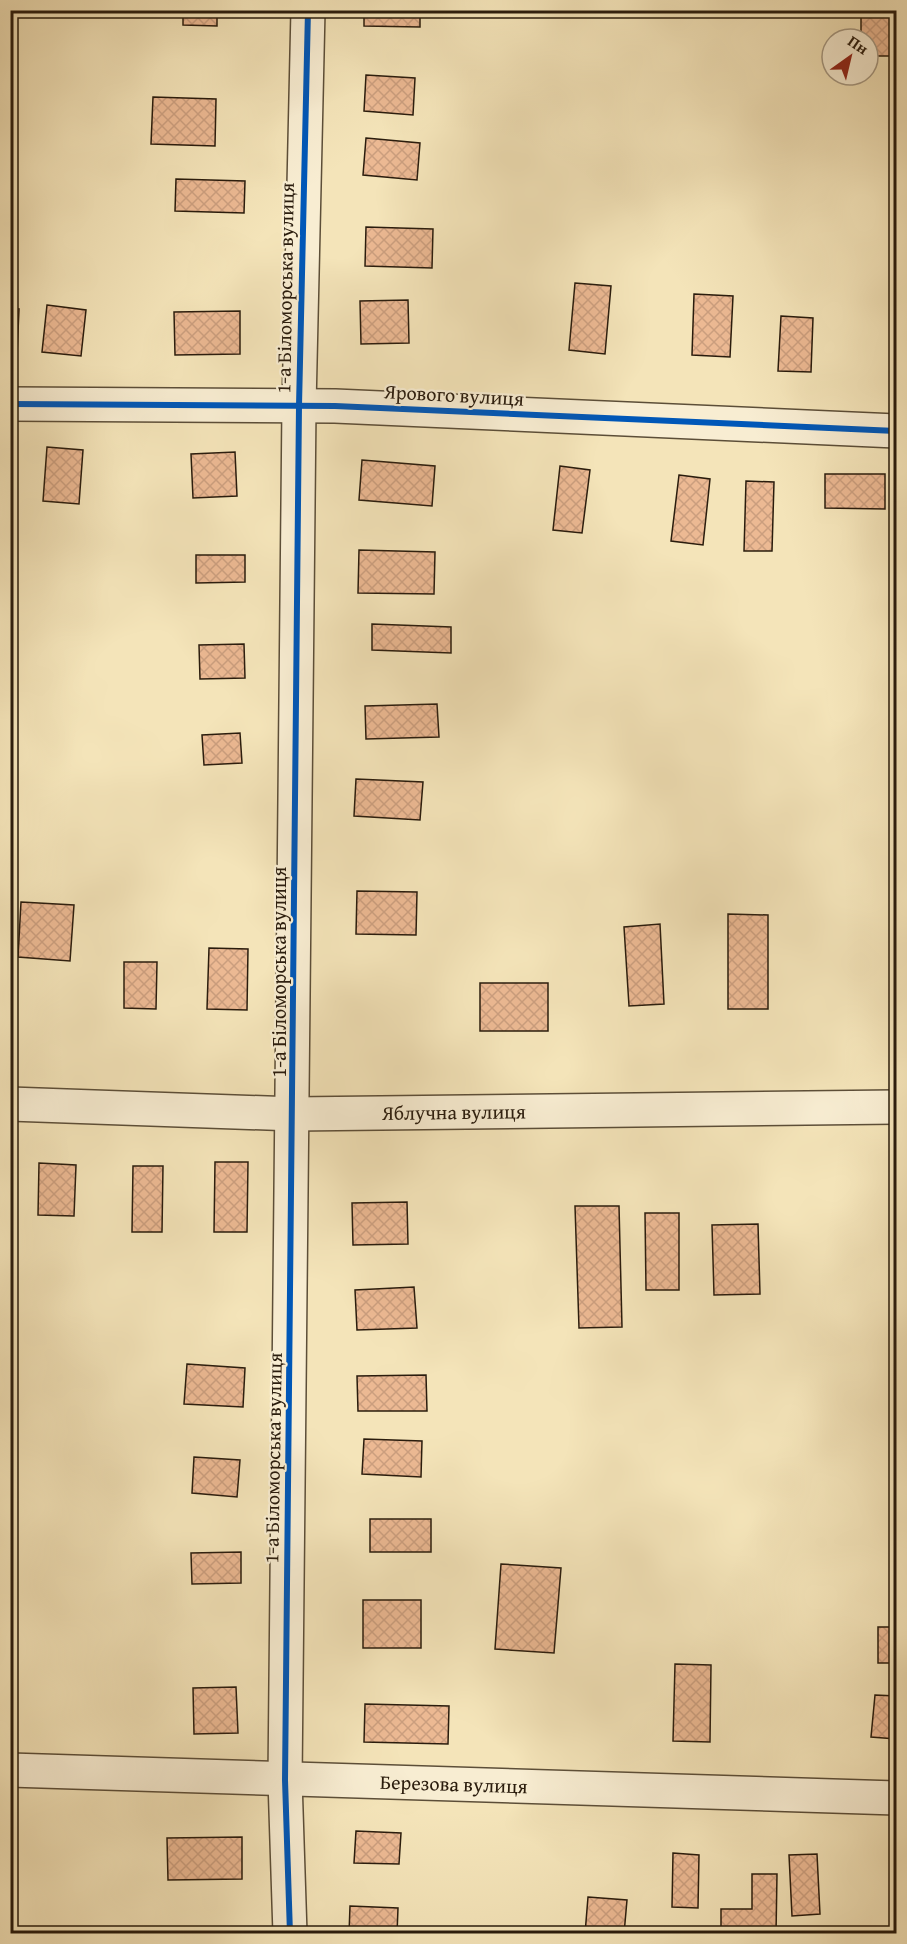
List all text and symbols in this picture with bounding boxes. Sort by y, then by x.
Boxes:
north arrow [820,27,880,87]
text: Пн [843,29,874,60]
street label: 1-а Біломорська вулиця [268,182,301,394]
street label: Ярового вулиця [382,376,525,413]
street label: 1-а Біломорська вулиця [264,867,293,1077]
street label: Яблучна вулиця [381,1096,526,1127]
street label: 1-а Біломорська вулиця [256,1352,289,1564]
street label: Березова вулиця [379,1767,528,1800]

